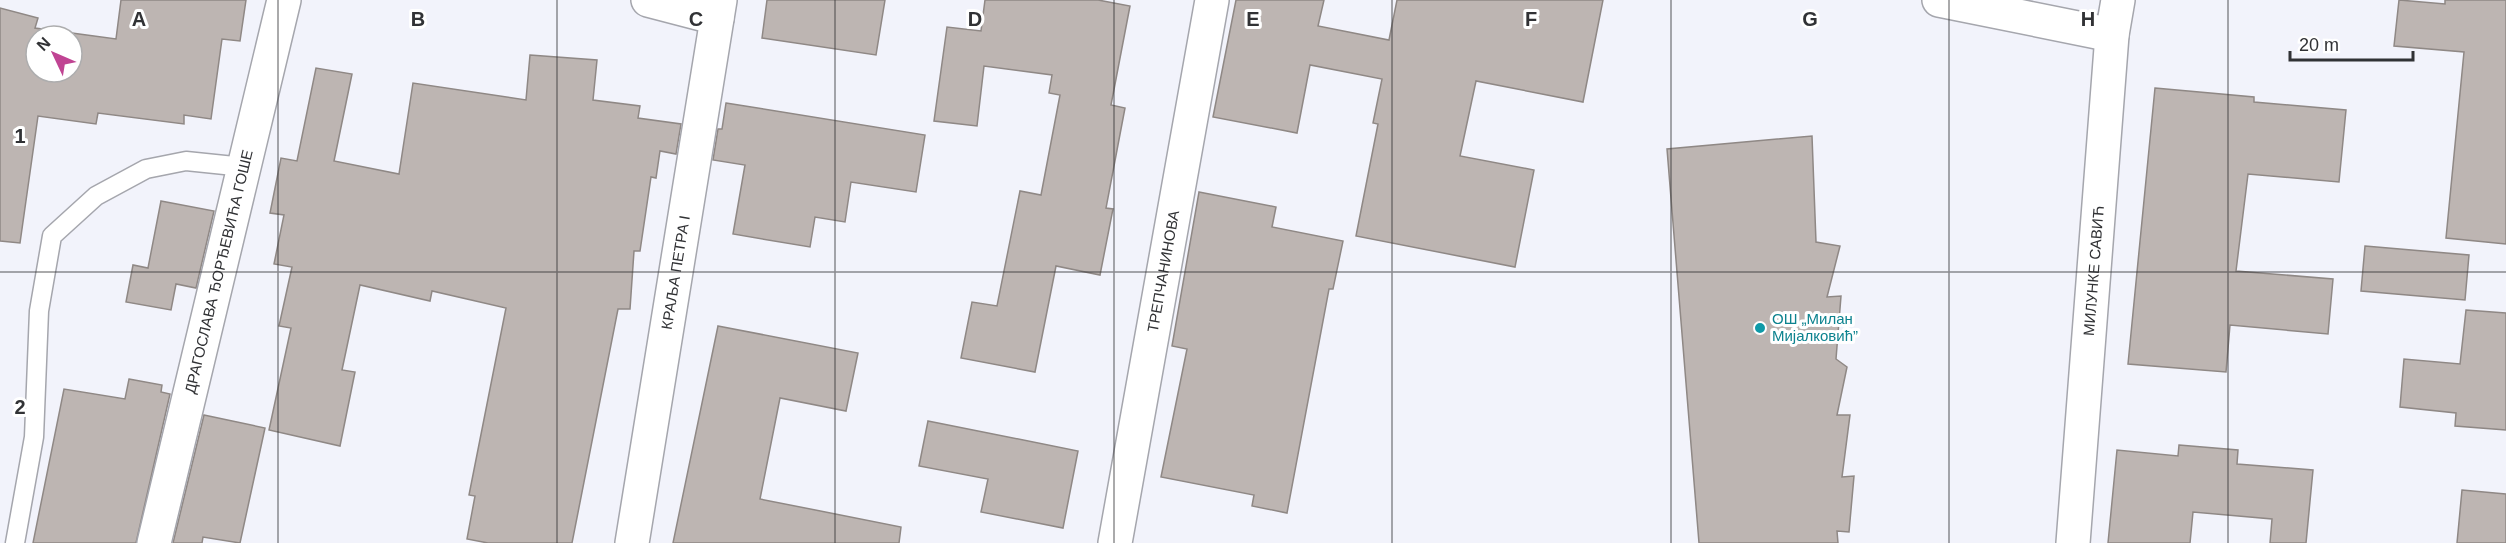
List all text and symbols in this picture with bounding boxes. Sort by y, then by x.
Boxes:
text: A [132,8,146,30]
text: B [411,8,425,30]
text: C [689,8,703,30]
text: D [968,8,982,30]
text: E [1246,8,1260,30]
text: F [1525,8,1537,30]
text: G [1802,8,1818,30]
text: H [2081,8,2095,30]
north arrow [24,24,84,84]
scale bar [2290,24,2413,62]
text: N [33,34,54,54]
text: 20 m [2299,35,2339,55]
text: 1 [14,125,26,147]
street label: ДРАГОСЛАВА ЂОРЂЕВИЋА ГОШЕ [181,148,256,395]
street label: МИЛУНКЕ САВИЋ [2080,205,2107,337]
street label: ТРЕПЧАНИНОВА [1144,209,1182,334]
street label: КРАЉА ПЕТРА I [658,214,693,331]
place label: ОШ „Милан Мијалковић” [1772,310,1858,344]
marker: ОШ „Милан Мијалковић” [1753,321,1767,335]
text: 2 [14,396,26,418]

